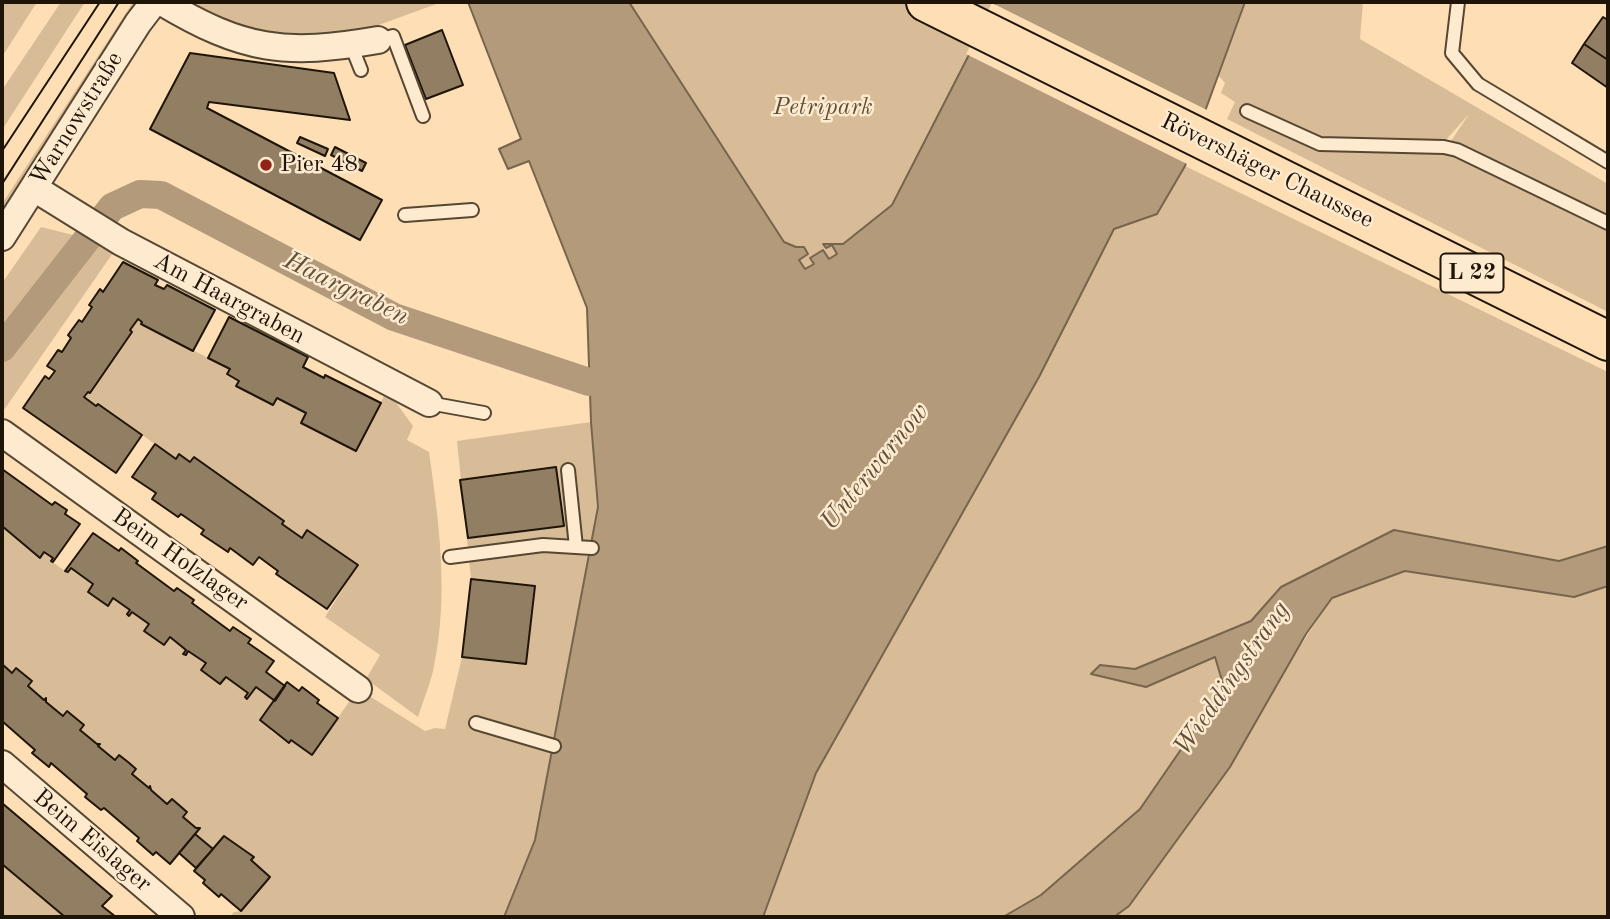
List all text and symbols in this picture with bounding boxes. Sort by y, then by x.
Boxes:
street label: Warnowstraße [24,47,130,191]
park label: Petripark [773,94,873,122]
street label: Rövershäger Chaussee [1156,107,1378,235]
place label: Pier 48 [280,151,358,179]
marker: Pier 48 [258,157,274,173]
water label: Haargraben [278,245,414,333]
street label: Am Haargraben [148,247,310,351]
road number: L 22 [1440,254,1504,292]
water label: Unterwarnow [814,397,936,537]
street label: Beim Holzlager [106,502,254,618]
water label: Wieddingstrang [1167,596,1297,762]
street label: Beim Eislager [27,783,157,899]

